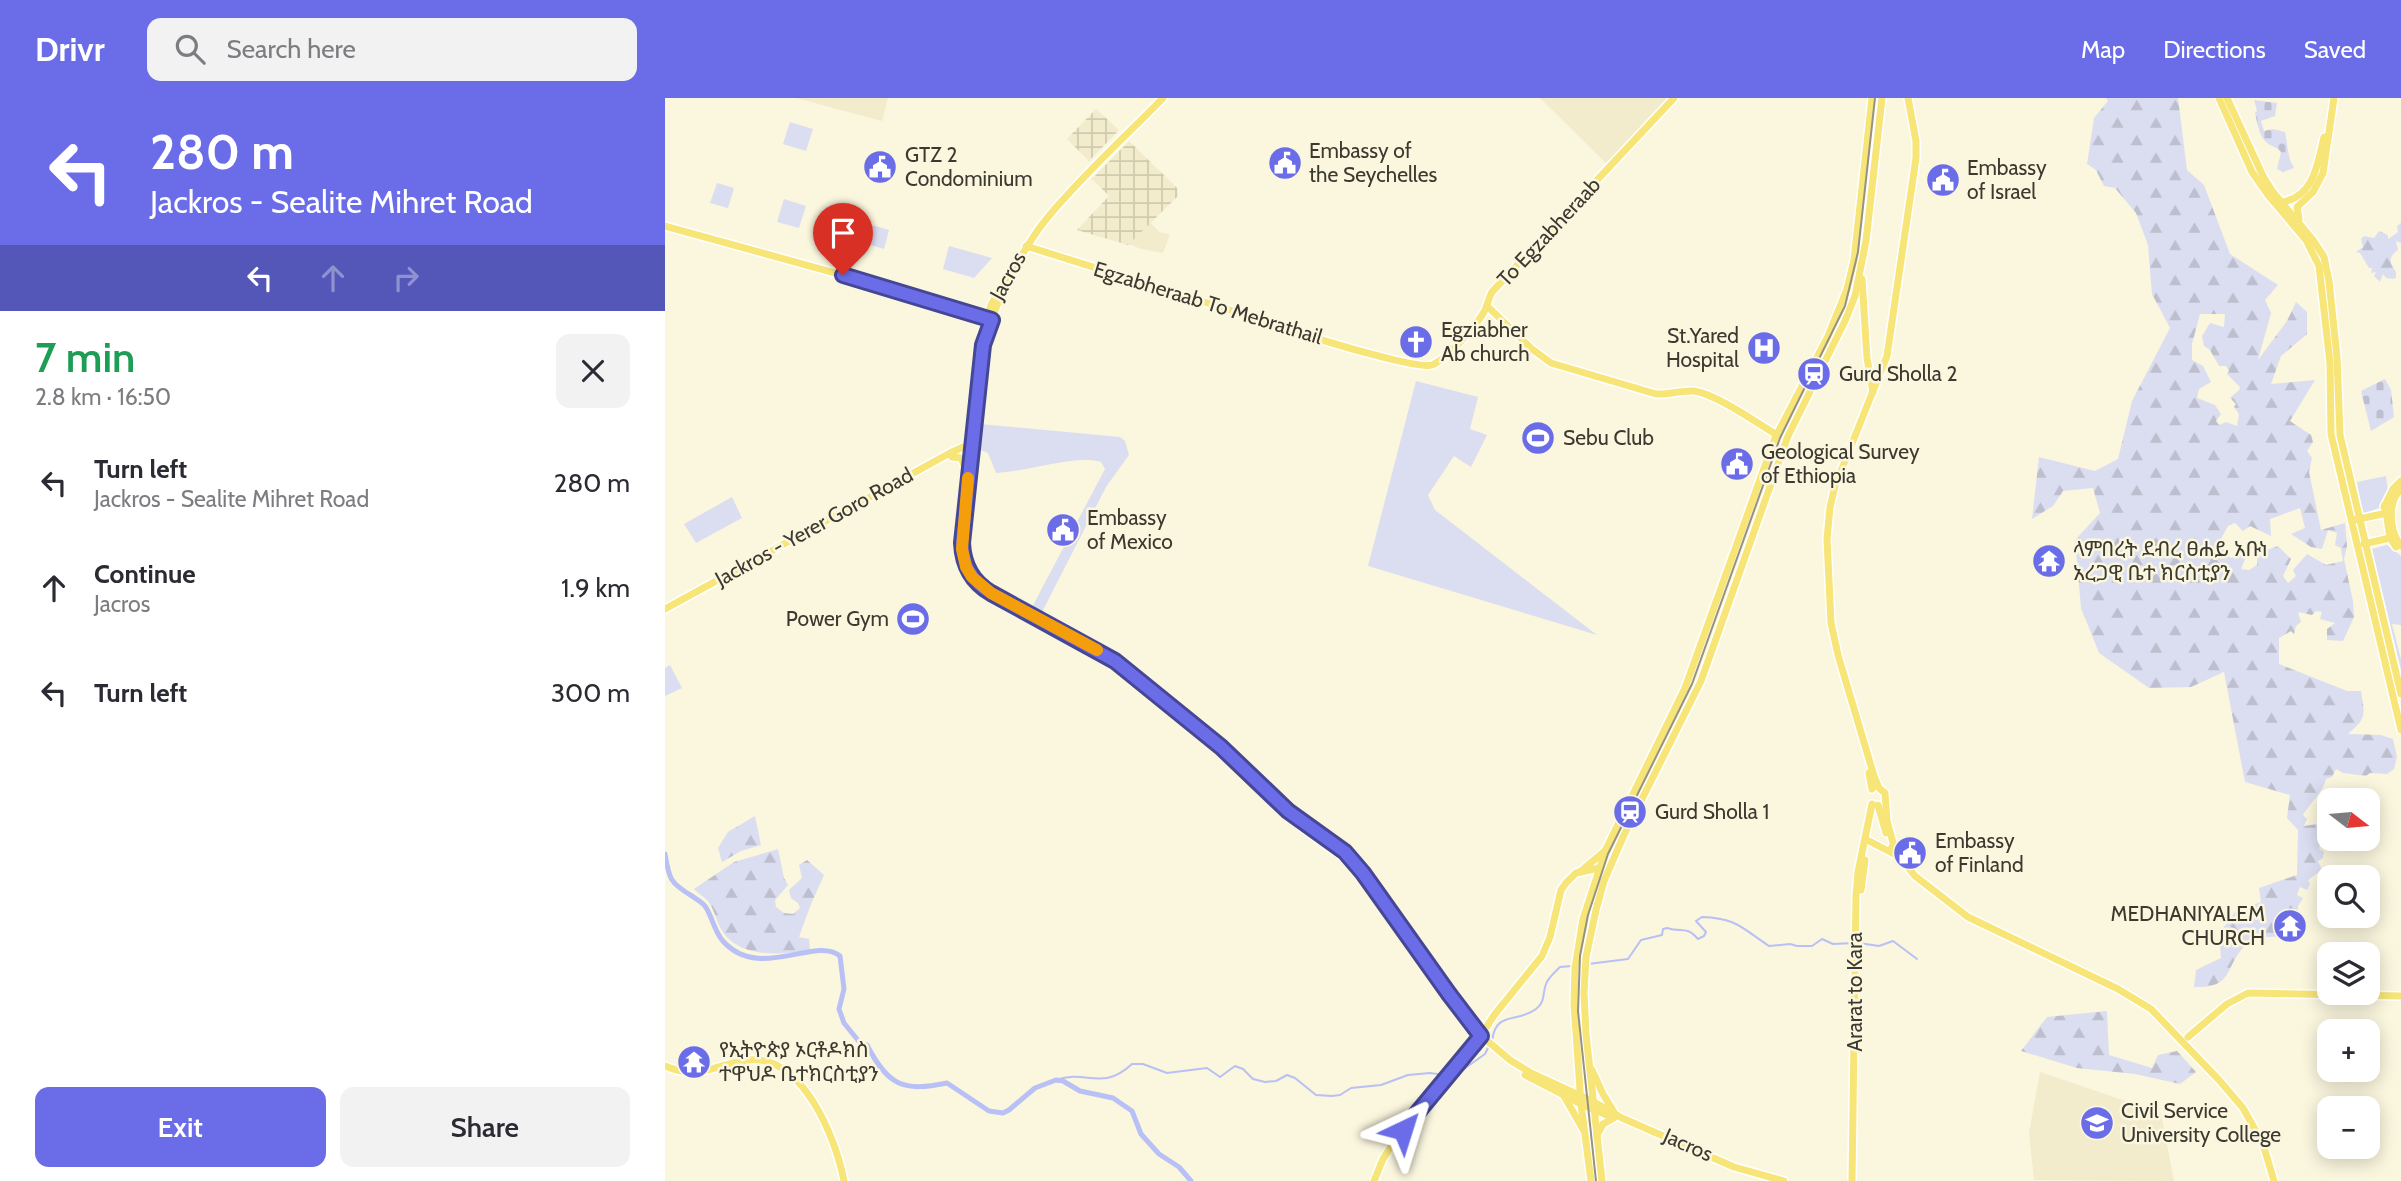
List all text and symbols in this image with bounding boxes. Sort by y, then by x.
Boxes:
search box [147,18,637,81]
text: Drivr [35,29,105,69]
icon: search [171,30,209,68]
text: Search here [227,33,356,65]
text: Map [2081,35,2125,64]
text: Directions [2163,35,2266,64]
text: Saved [2304,35,2366,64]
text: 280 m [150,122,294,181]
icon: left [35,126,126,217]
place label: Embassy of the Seychelles [1309,138,1437,187]
place label: GTZ 2 Condominium [905,142,1033,191]
public building icon: Embassy of the Seychelles [1266,144,1304,182]
public building icon: GTZ 2 Condominium [861,148,899,186]
place label: Embassy of Israel [1967,155,2047,204]
public building icon: Embassy of Israel [1924,161,1962,199]
street label: To Egzabheraab [1492,172,1605,291]
text: Jackros - Sealite Mihret Road [150,182,533,221]
pin [813,203,873,275]
icon: arrive [824,214,862,252]
street label: Jacros [984,247,1031,305]
street label: Egzabheraab To Mebrathail [1091,256,1326,349]
icon: left [241,259,279,297]
icon: ahead [314,259,352,297]
icon: right [387,259,425,297]
place label: Egziabher Ab church [1441,317,1530,366]
church icon: Egziabher Ab church [1397,323,1435,361]
place label: St.Yared Hospital [1666,323,1739,372]
hospital icon: St.Yared Hospital [1745,329,1783,367]
text: 7 min [35,331,135,383]
button: close [556,334,630,408]
station icon: Gurd Sholla 2 [1795,355,1833,393]
place label: Gurd Sholla 2 [1839,361,1958,386]
text: 2.8 km · 16:50 [35,383,171,411]
sports icon: Sebu Club [1519,419,1557,457]
place label: Sebu Club [1563,425,1654,450]
place label: Geological Survey of Ethiopia [1761,439,1920,488]
public building icon: Geological Survey of Ethiopia [1718,445,1756,483]
text: Turn left [94,453,187,485]
street label: Jackros - Yerer Goro Road [710,462,917,592]
icon: left [35,464,73,502]
text: 280 m [554,467,630,499]
text: Jackros - Sealite Mihret Road [94,485,369,513]
place label: Embassy of Mexico [1087,505,1173,554]
public building icon: Embassy of Mexico [1044,511,1082,549]
place label: ላምበረት ደብረ ፀሐይ አቡነ አረጋዊ ቤተ ክርስቲያን [2073,536,2268,585]
temple icon: ላምበረት ደብረ ፀሐይ አቡነ አረጋዊ ቤተ ክርስቲያን [2030,542,2068,580]
text: Continue [94,558,196,590]
icon: ahead [35,569,73,607]
text: 1.9 km [561,572,630,604]
text: Jacros [94,590,150,618]
sports icon: Power Gym [894,600,932,638]
place label: Power Gym [786,606,889,631]
icon: left [35,674,73,712]
text: Turn left [94,677,187,709]
text: 300 m [551,677,630,709]
north arrow [2317,788,2380,850]
map controls [2317,788,2380,1159]
station icon: Gurd Sholla 1 [1611,793,1649,831]
place label: Gurd Sholla 1 [1655,799,1769,824]
place label: Embassy of Finland [1935,828,2024,877]
public building icon: Embassy of Finland [1891,834,1929,872]
button: search [2317,865,2380,928]
place label: MEDHANIYALEM CHURCH [2111,901,2265,950]
temple icon: MEDHANIYALEM CHURCH [2271,907,2309,945]
street label: Ararat to Kara [1842,932,1867,1052]
button: layers [2317,942,2380,1005]
button: + [2317,1019,2380,1082]
place label: የኢትዮጵያ ኦርቶዶክስ ተዋህዶ ቤተክርስቲያን [719,1037,879,1086]
temple icon: የኢትዮጵያ ኦርቶዶክስ ተዋህዶ ቤተክርስቲያን [675,1043,713,1081]
button: Exit [35,1087,326,1167]
button: Share [340,1087,630,1167]
position arrow [1366,1093,1440,1167]
button: − [2317,1096,2380,1159]
place label: Civil Service University College [2121,1098,2281,1147]
school or university icon: Civil Service University College [2078,1104,2116,1142]
street label: Jacros [1659,1122,1717,1167]

